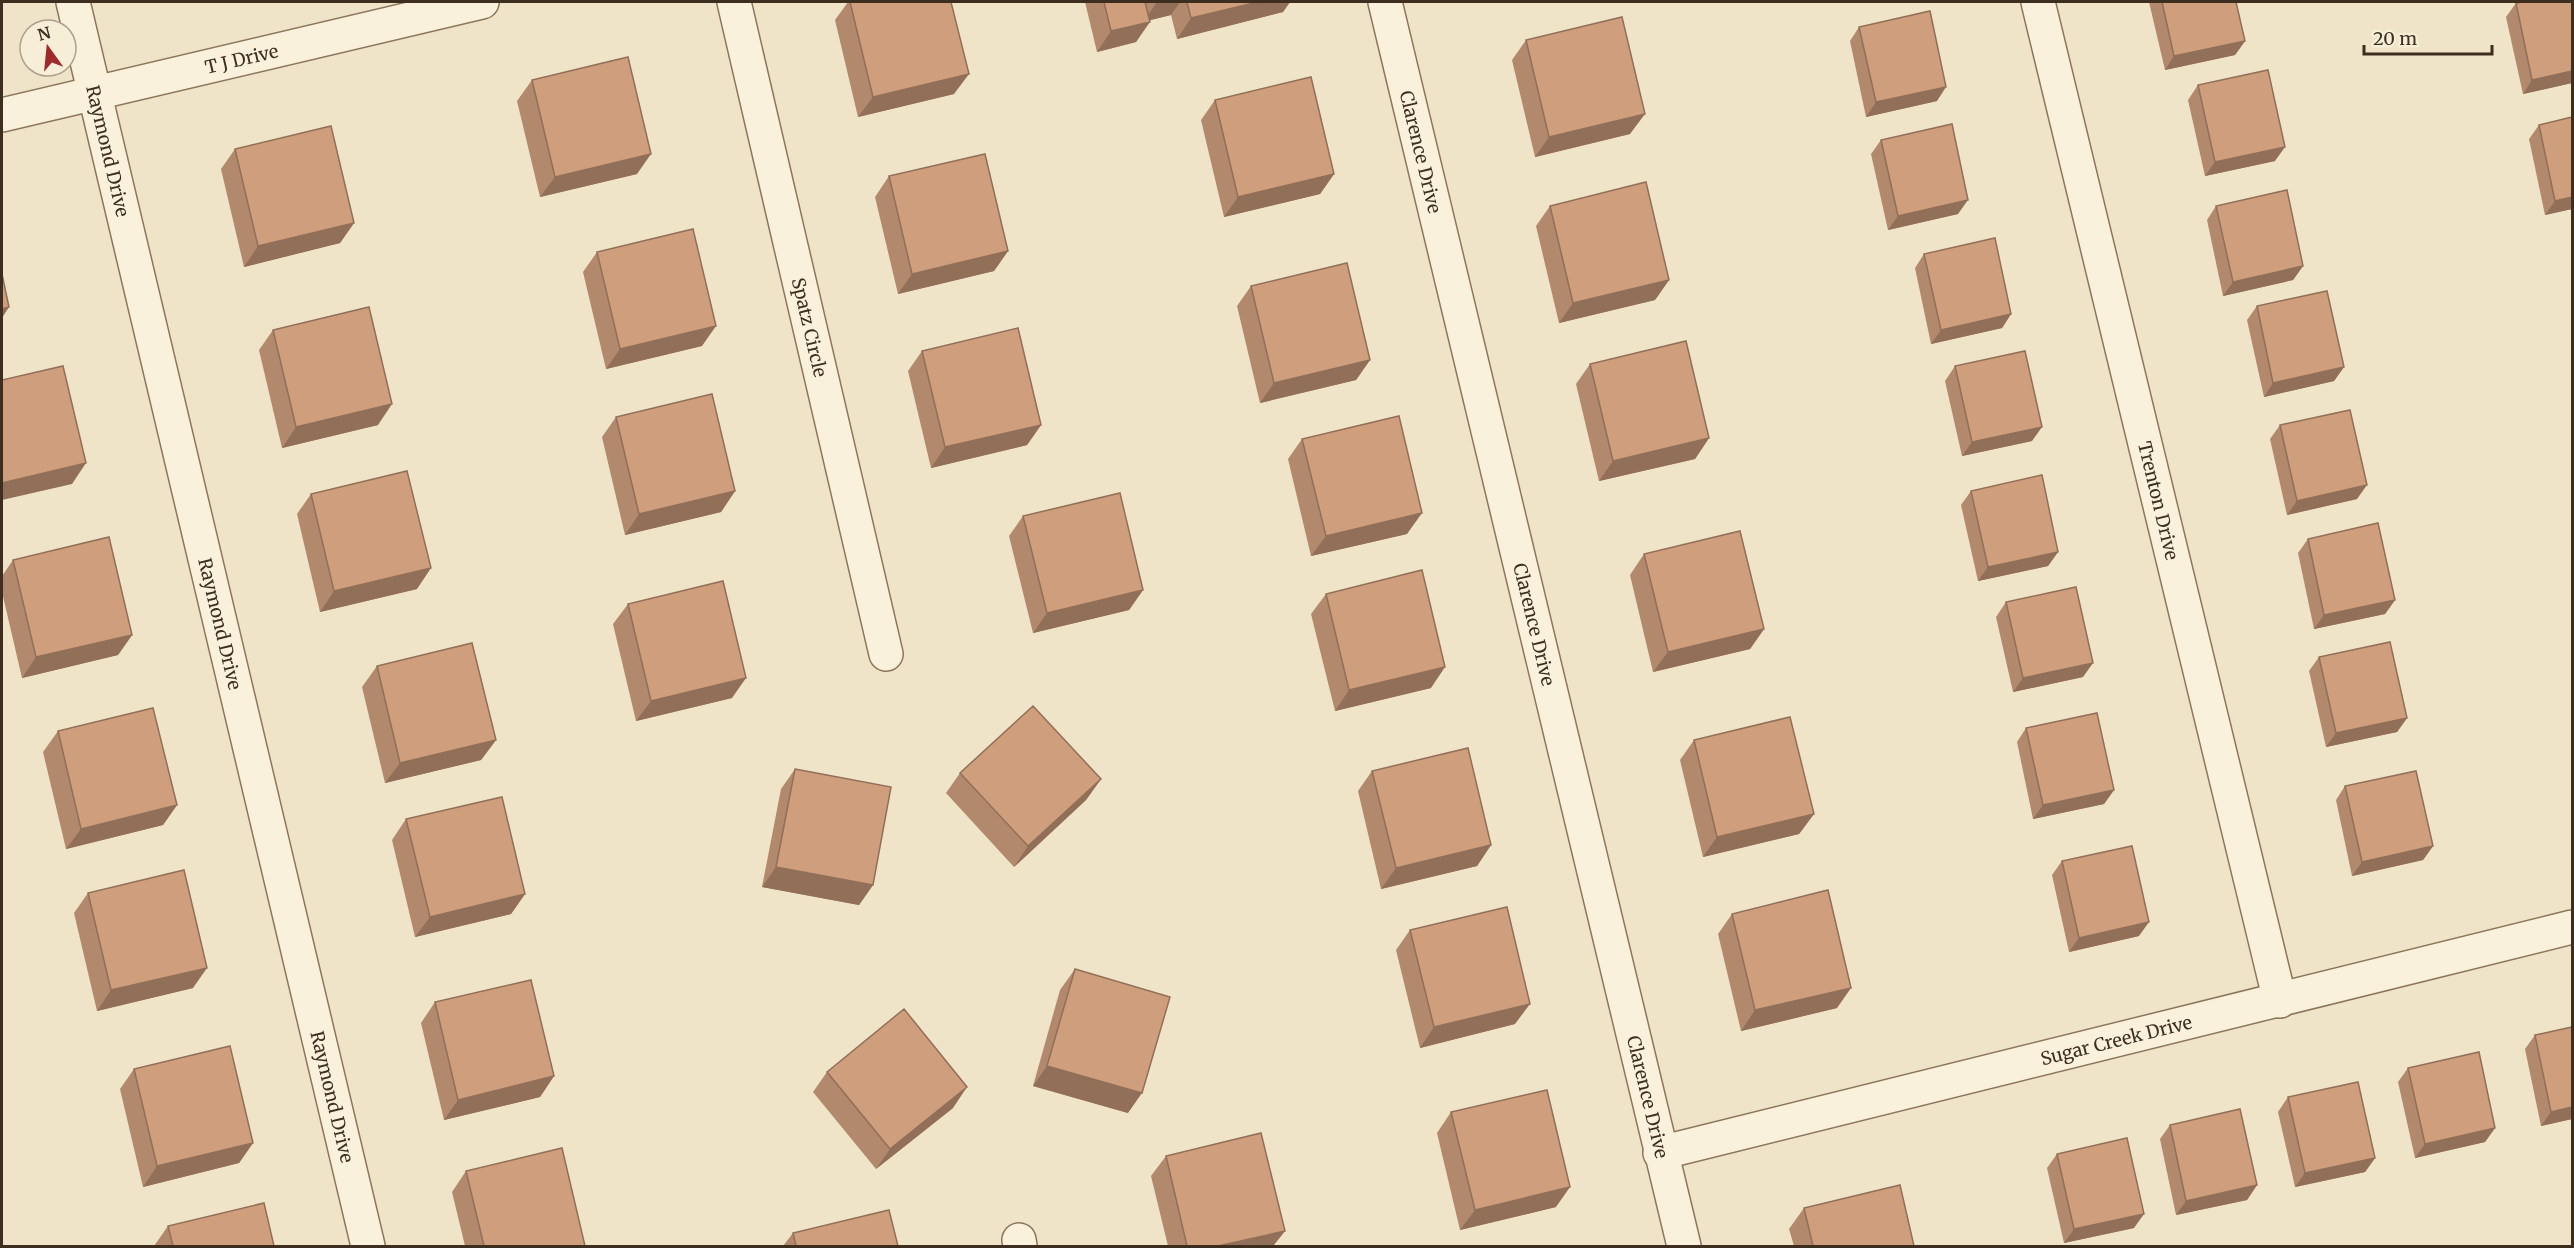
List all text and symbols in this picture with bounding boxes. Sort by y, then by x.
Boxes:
north arrow [18,18,78,78]
scale bar [2364,18,2492,56]
text: N [35,22,53,45]
text: 20 m [2373,27,2417,50]
street label: T J Drive [203,39,280,78]
street label: Raymond Drive [82,83,135,219]
street label: Clarence Drive [1395,88,1447,215]
street label: Spatz Circle [787,275,833,379]
street label: Trenton Drive [2133,439,2184,562]
street label: Raymond Drive [194,556,247,692]
street label: Clarence Drive [1509,561,1560,688]
street label: Sugar Creek Drive [2038,1010,2194,1070]
street label: Raymond Drive [306,1028,359,1165]
street label: Clarence Drive [1622,1033,1674,1160]

